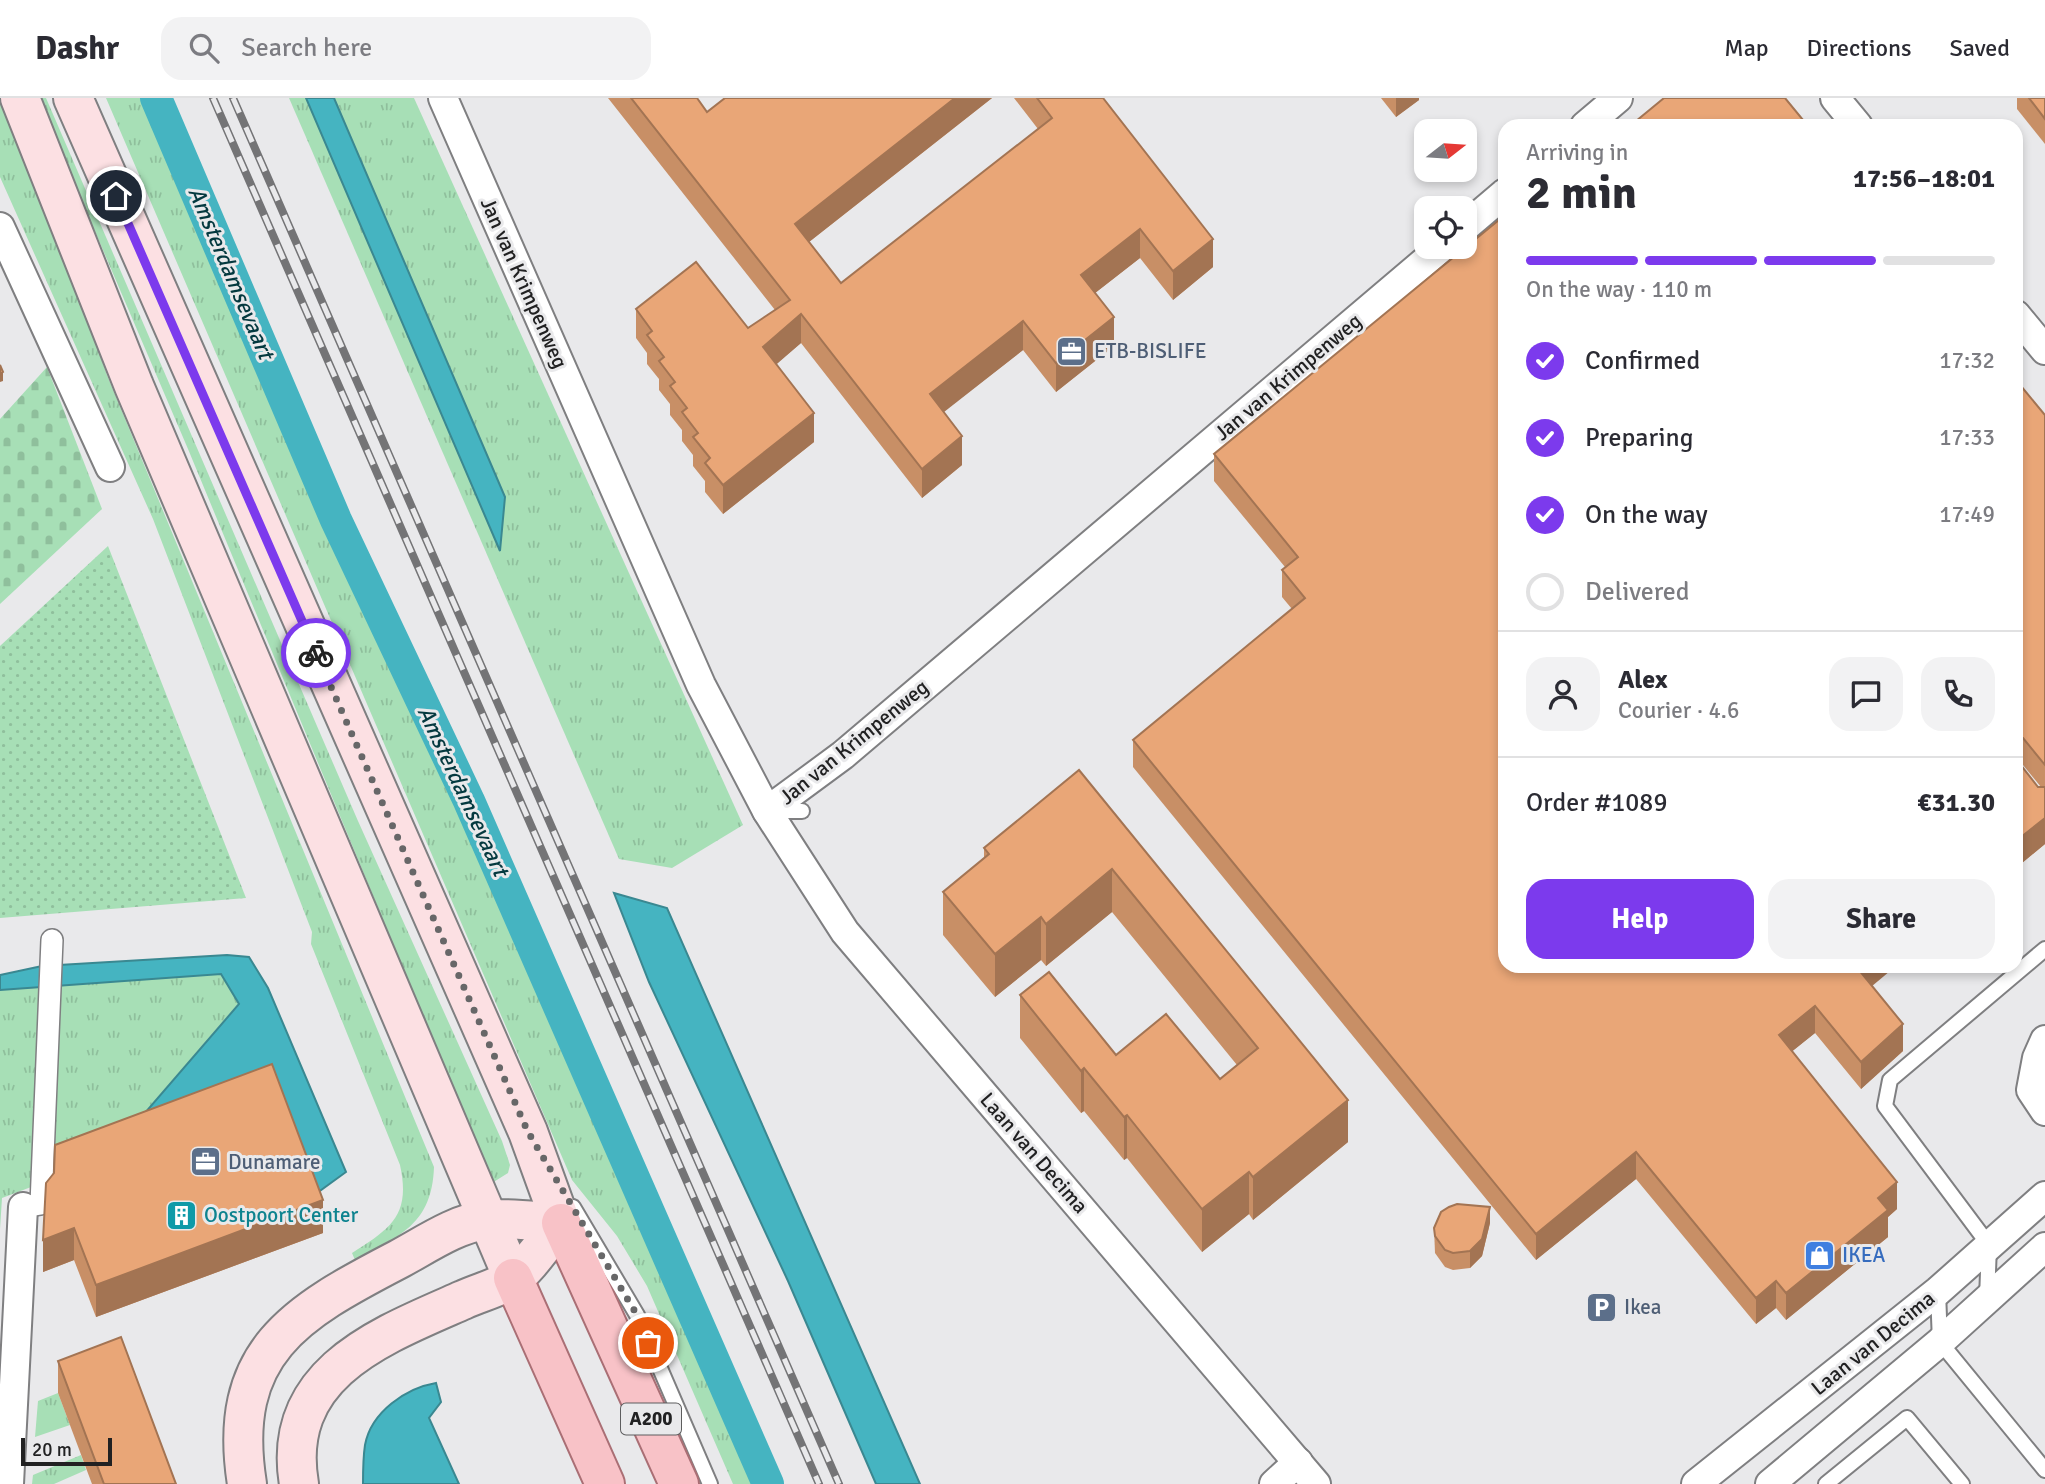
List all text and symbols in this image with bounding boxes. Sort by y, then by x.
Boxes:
search box [161,17,651,80]
text: Dashr [35,28,119,69]
icon: search [185,29,223,67]
text: Search here [241,32,372,64]
text: Map [1724,33,1769,63]
text: Directions [1807,33,1912,63]
text: Saved [1950,33,2010,63]
north arrow [1414,119,1477,182]
map controls [1414,119,1477,259]
text: Arriving in [1526,138,1628,167]
text: 17:56–18:01 [1853,163,1995,195]
text: 2 min [1526,165,1637,221]
pin [86,166,146,226]
icon: home [97,177,135,215]
water label: Amsterdamsevaart [182,183,282,366]
street label: Jan van Krimpenweg [475,194,573,372]
button: locate [1414,196,1477,259]
text: On the way · 110 m [1526,275,1712,304]
street label: Jan van Krimpenweg [1209,308,1367,446]
office icon: ETB-BISLIFE [1054,334,1088,368]
place label: ETB-BISLIFE [1094,338,1207,364]
icon: check [1526,342,1564,380]
text: Confirmed [1585,345,1700,377]
text: 17:32 [1939,346,1995,375]
icon: check [1526,419,1564,457]
text: Preparing [1585,422,1693,454]
text: 17:33 [1939,423,1995,452]
icon: check [1526,496,1564,534]
text: On the way [1585,499,1708,531]
text: 17:49 [1939,500,1995,529]
text: Delivered [1585,576,1690,608]
courier [281,618,351,688]
icon: bike [297,634,335,672]
button: person [1526,657,1600,731]
button: chat [1829,657,1903,731]
button: phone [1921,657,1995,731]
text: Alex [1618,664,1668,696]
street label: Jan van Krimpenweg [774,674,934,810]
text: Courier · 4.6 [1618,696,1739,725]
water label: Amsterdamsevaart [411,701,516,883]
text: Order #1089 [1526,787,1667,819]
text: €31.30 [1917,787,1995,819]
button: Help [1526,879,1754,959]
button: Share [1768,879,1995,959]
street label: Laan van Decima [974,1087,1094,1219]
office icon: Dunamare [188,1145,222,1179]
place label: Dunamare [228,1149,320,1175]
building icon: Oostpoort Center [164,1198,198,1232]
place label: Oostpoort Center [204,1202,359,1228]
shop icon: IKEA [1802,1238,1836,1272]
place label: IKEA [1842,1242,1886,1268]
street label: Laan van Decima [1806,1285,1940,1401]
parking icon: Ikea [1584,1290,1618,1324]
place label: Ikea [1624,1294,1661,1320]
pin [618,1313,678,1373]
icon: bag [629,1324,667,1362]
road number: A200 [621,1404,681,1434]
scale bar [21,1435,112,1467]
text: 20 m [32,1438,72,1462]

